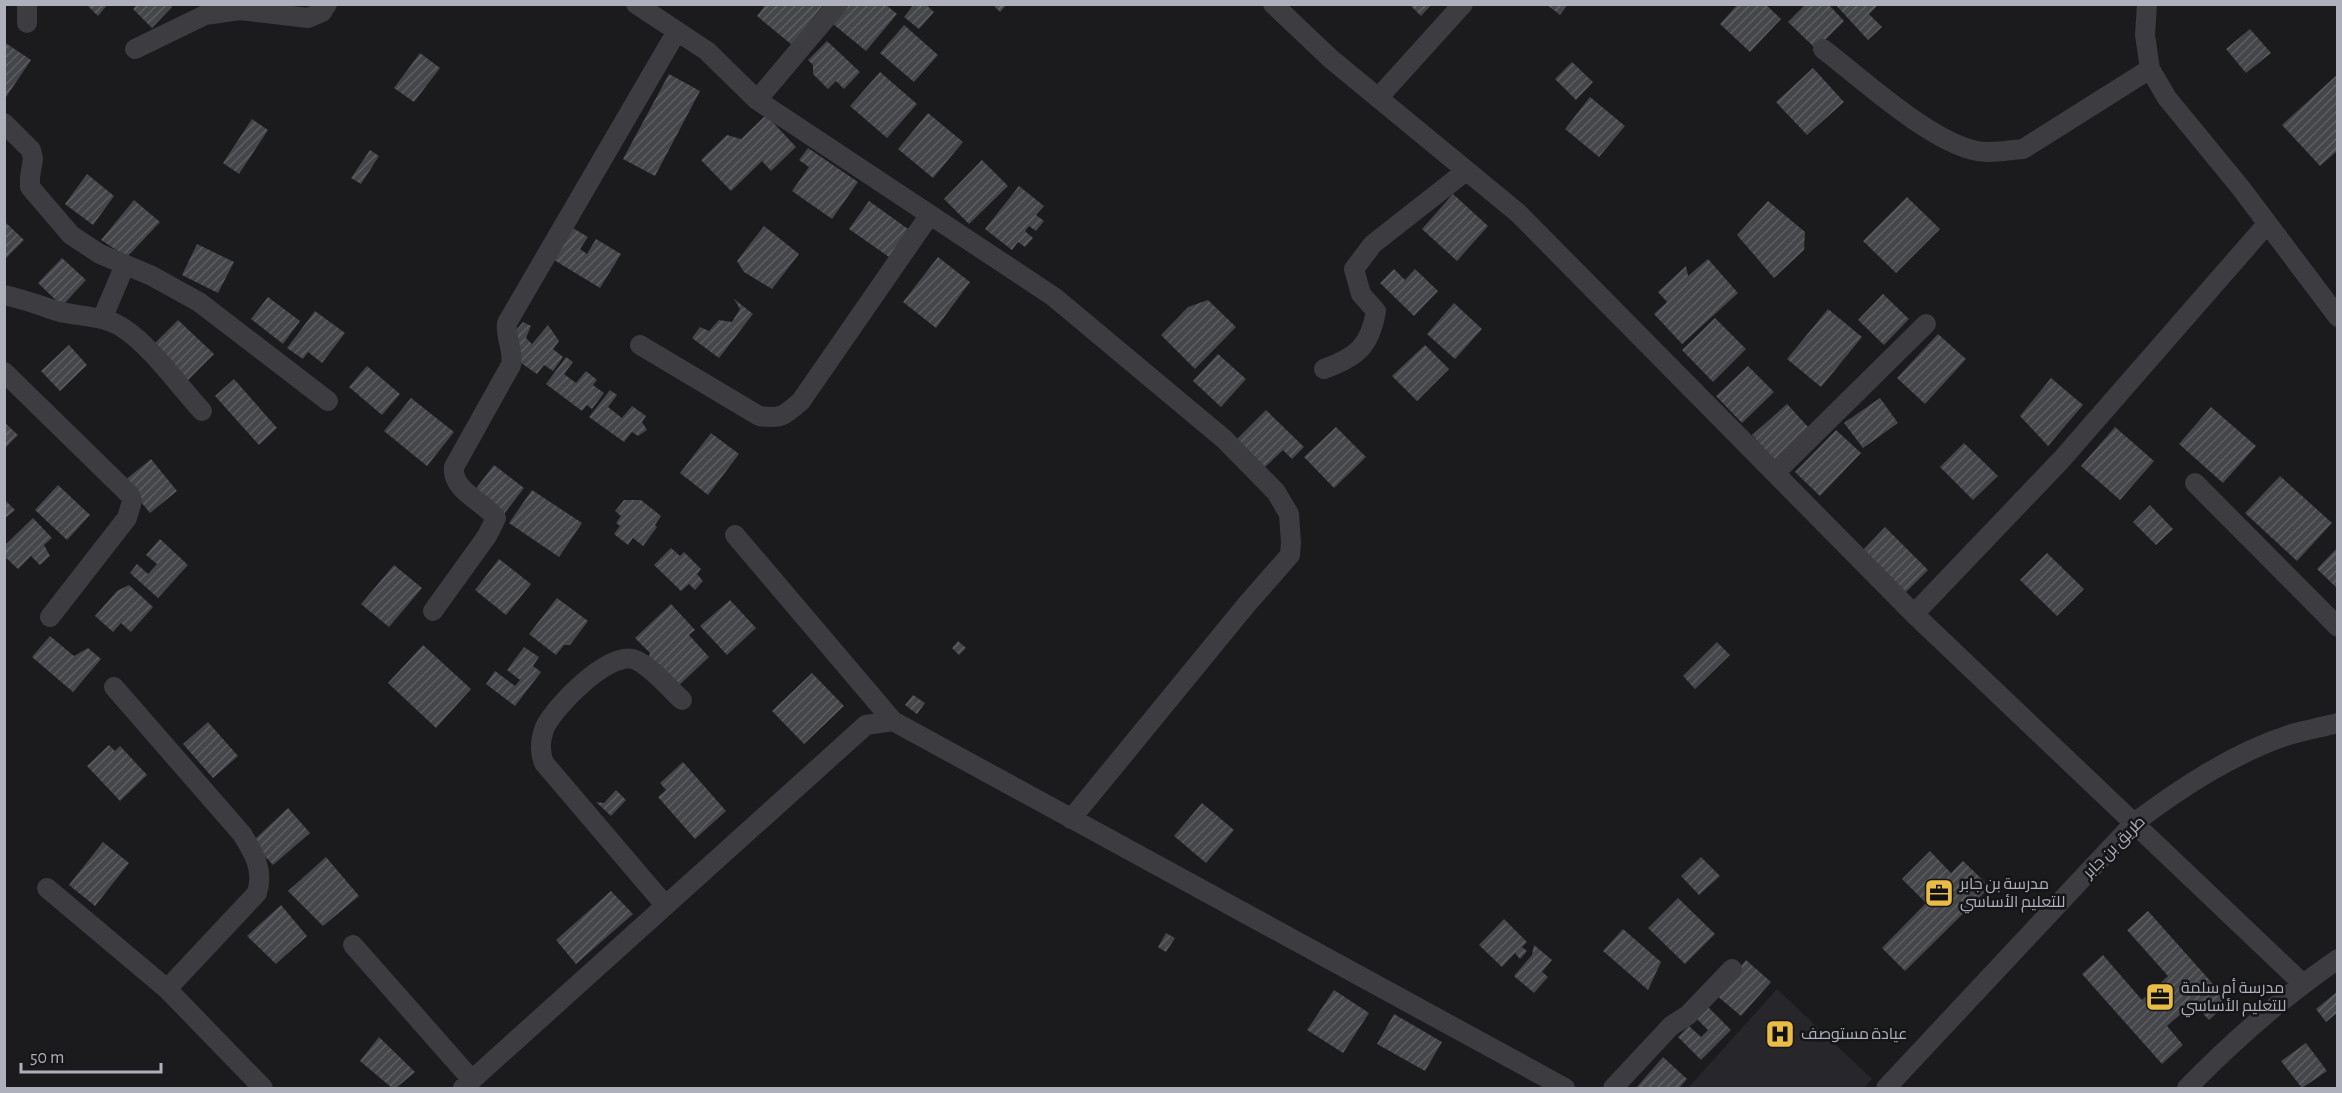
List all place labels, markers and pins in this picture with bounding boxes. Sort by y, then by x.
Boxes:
place label: مدرسة بن جابر للتعليم الأساسي [1959,876,2065,914]
office icon: مدرسة بن جابر للتعليم الأساسي [1923,877,1955,909]
place label: مدرسة أم سلمة للتعليم الأساسي [2181,978,2286,1018]
office icon: مدرسة أم سلمة للتعليم الأساسي [2144,981,2176,1013]
hospital icon: عيادة مستوصف [1764,1018,1796,1050]
place label: عيادة مستوصف [1801,1026,1908,1043]

